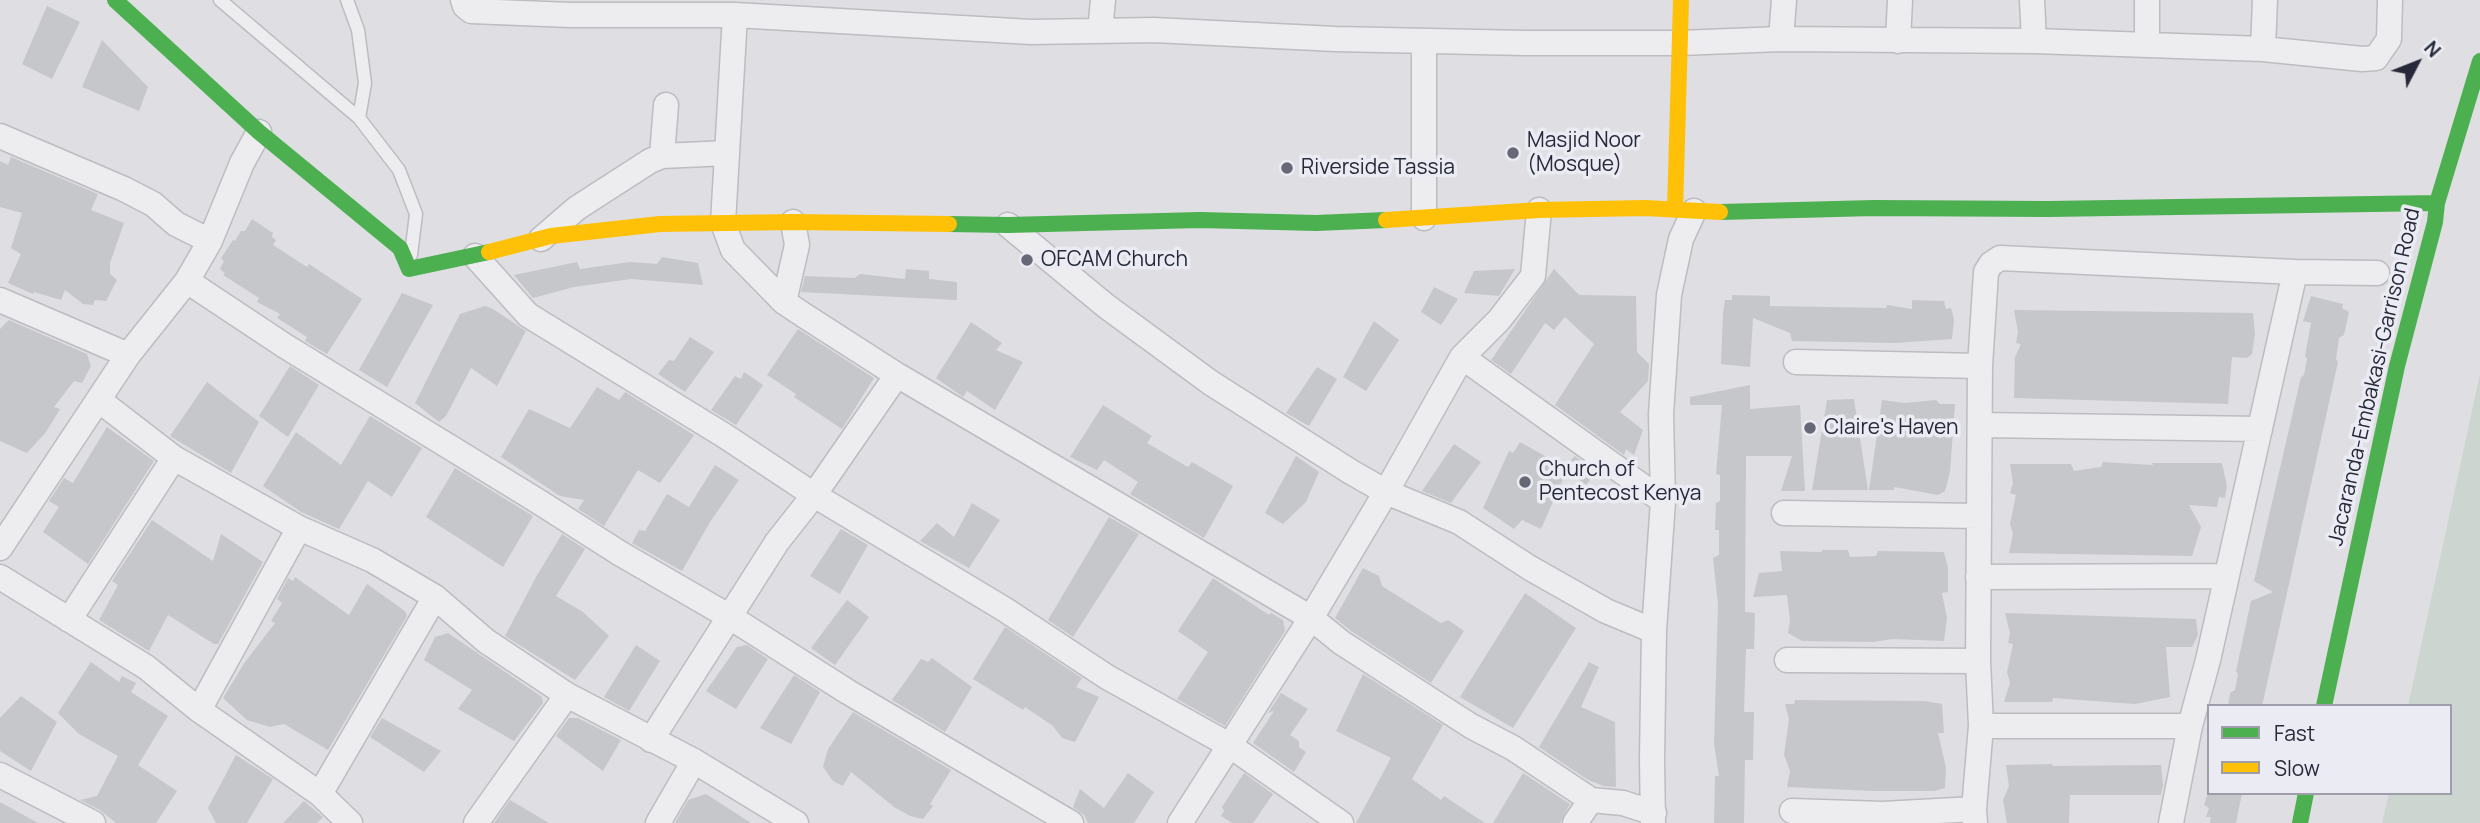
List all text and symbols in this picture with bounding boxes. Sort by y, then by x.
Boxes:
north arrow [2382,28,2452,98]
text: N [2418,35,2447,63]
place label: Masjid Noor (Mosque) [1527,128,1641,178]
marker: Masjid Noor (Mosque) [1505,145,1521,161]
place label: Riverside Tassia [1301,155,1455,181]
marker: Riverside Tassia [1279,160,1295,176]
street label: Jacaranda-Embakasi-Garrison Road [2324,206,2426,548]
place label: OFCAM Church [1041,247,1188,273]
marker: OFCAM Church [1019,252,1035,268]
place label: Claire's Haven [1824,415,1958,441]
marker: Claire's Haven [1802,420,1818,436]
place label: Church of Pentecost Kenya [1539,457,1702,507]
marker: Church of Pentecost Kenya [1517,474,1533,490]
legend [2207,704,2452,795]
text: Fast [2274,719,2315,747]
text: Slow [2274,754,2320,782]

